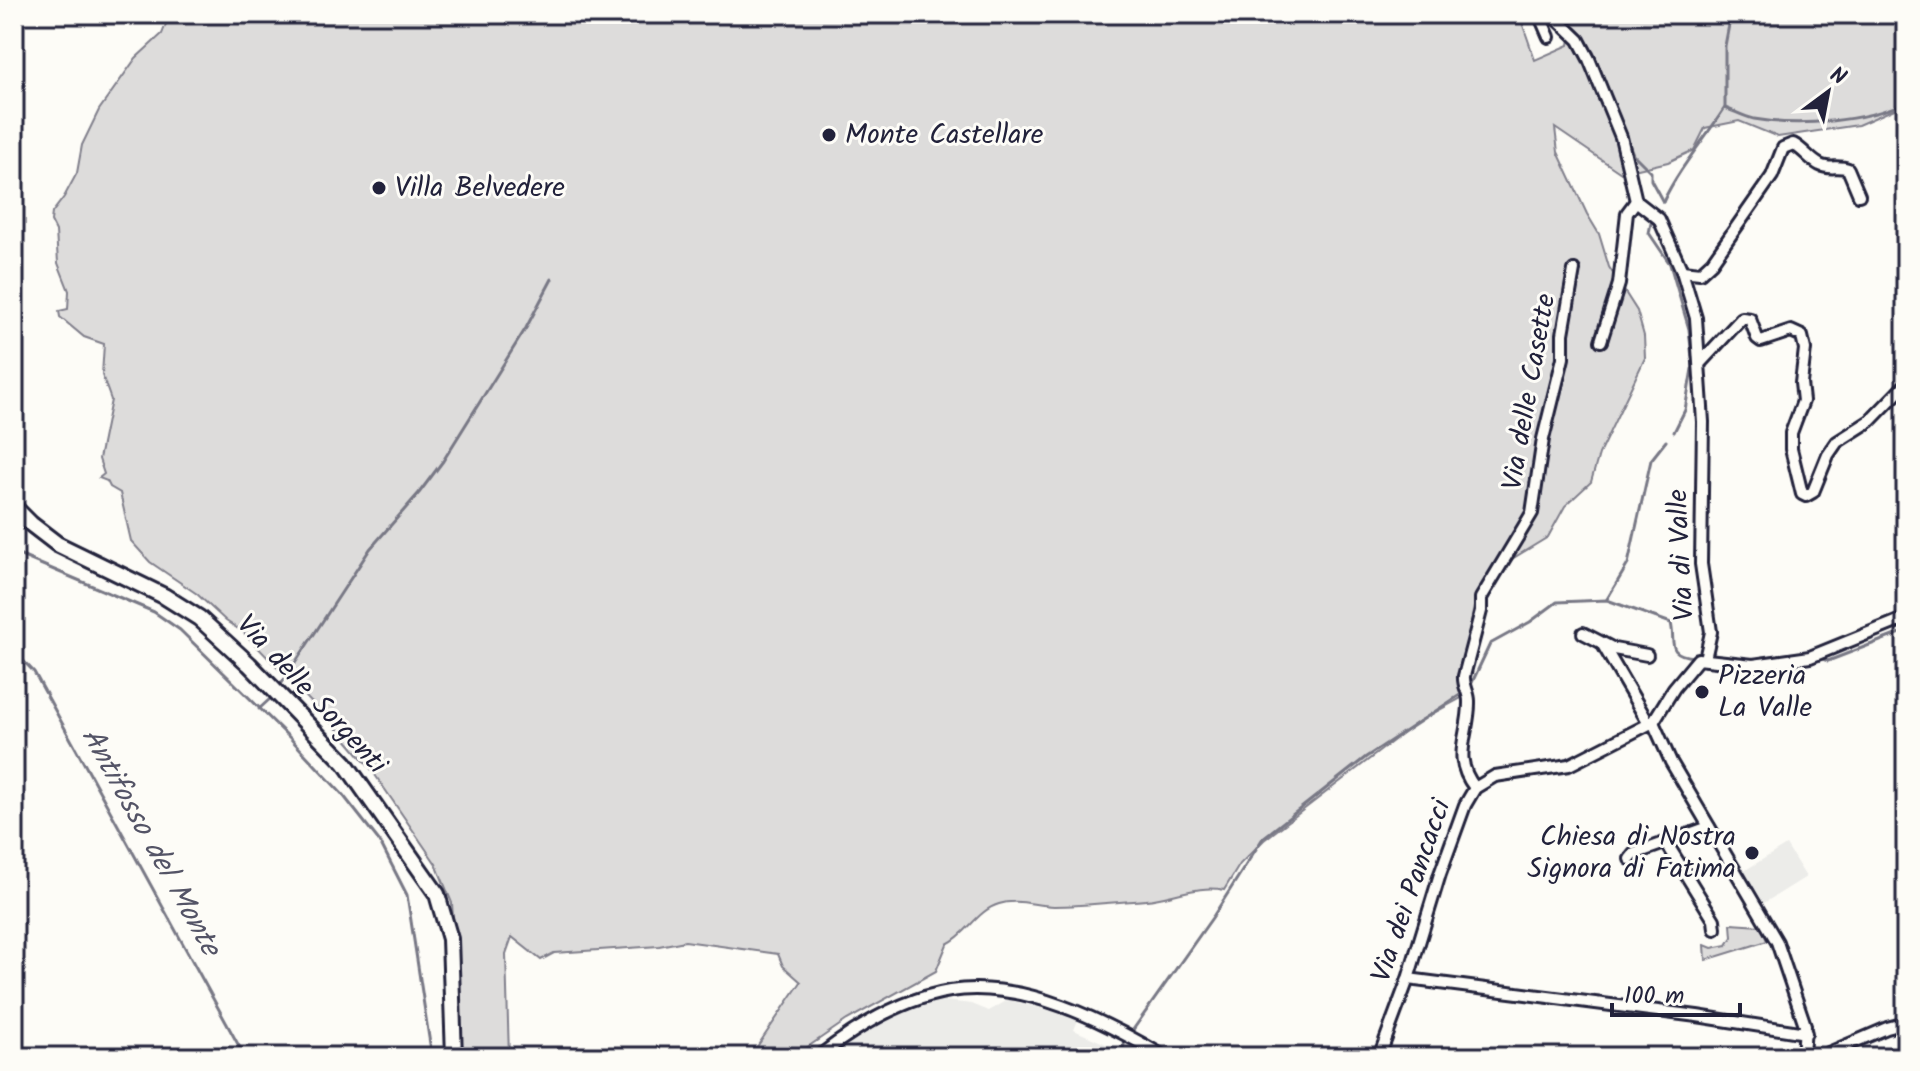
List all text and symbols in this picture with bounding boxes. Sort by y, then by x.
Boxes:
north arrow [1788,52,1868,132]
text: N [1822,59,1853,96]
place label: Monte Castellare [845,113,1044,158]
marker: Monte Castellare [820,126,838,144]
place label: Villa Belvedere [395,166,565,211]
marker: Villa Belvedere [370,179,388,197]
street label: Via delle Casette [1491,290,1569,494]
street label: Via di Valle [1656,487,1708,622]
street label: Via delle Sorgenti [225,605,398,786]
place label: Pizzeria La Valle [1718,654,1812,731]
marker: Pizzeria La Valle [1693,683,1711,701]
water label: Antifosso del Monte [67,719,234,967]
street label: Via dei Pancacci [1360,792,1465,989]
place label: Chiesa di Nostra Signora di Fatima [1527,815,1736,892]
marker: Chiesa di Nostra Signora di Fatima [1743,844,1761,862]
scale bar [1612,967,1740,1017]
text: 100 m [1624,977,1684,1016]

